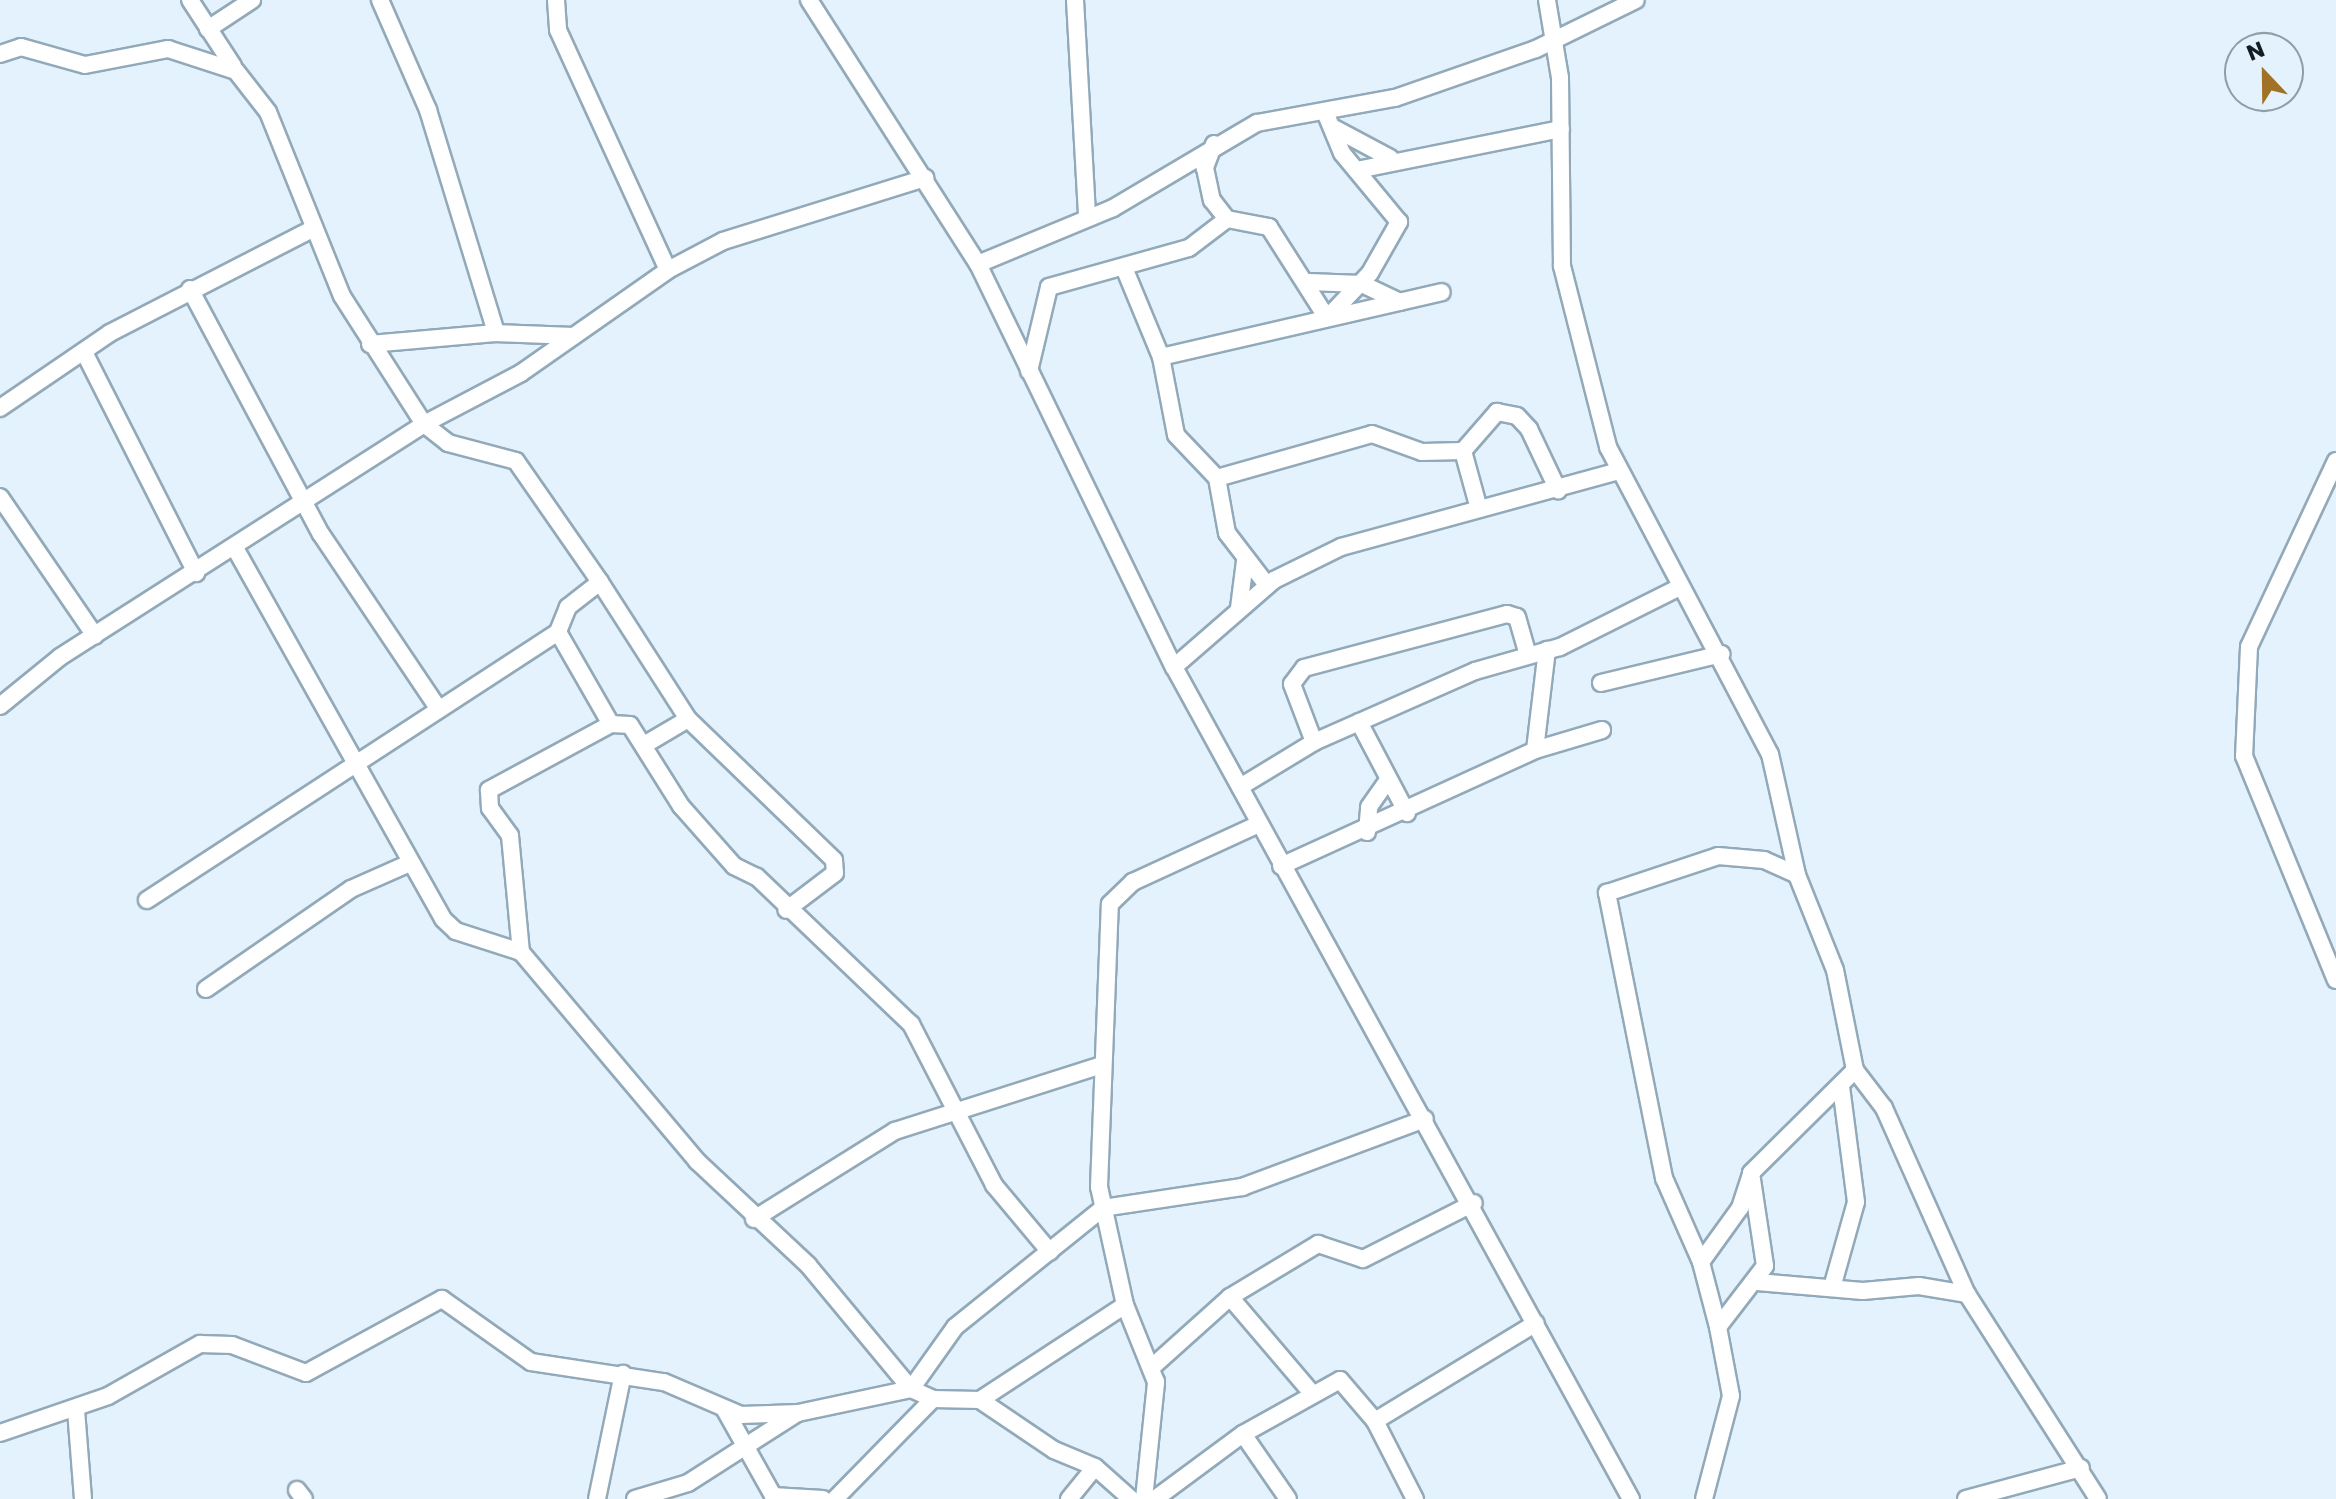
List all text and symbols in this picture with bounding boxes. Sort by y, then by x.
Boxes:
north arrow [2224,32,2304,112]
text: N [2242,34,2269,69]

